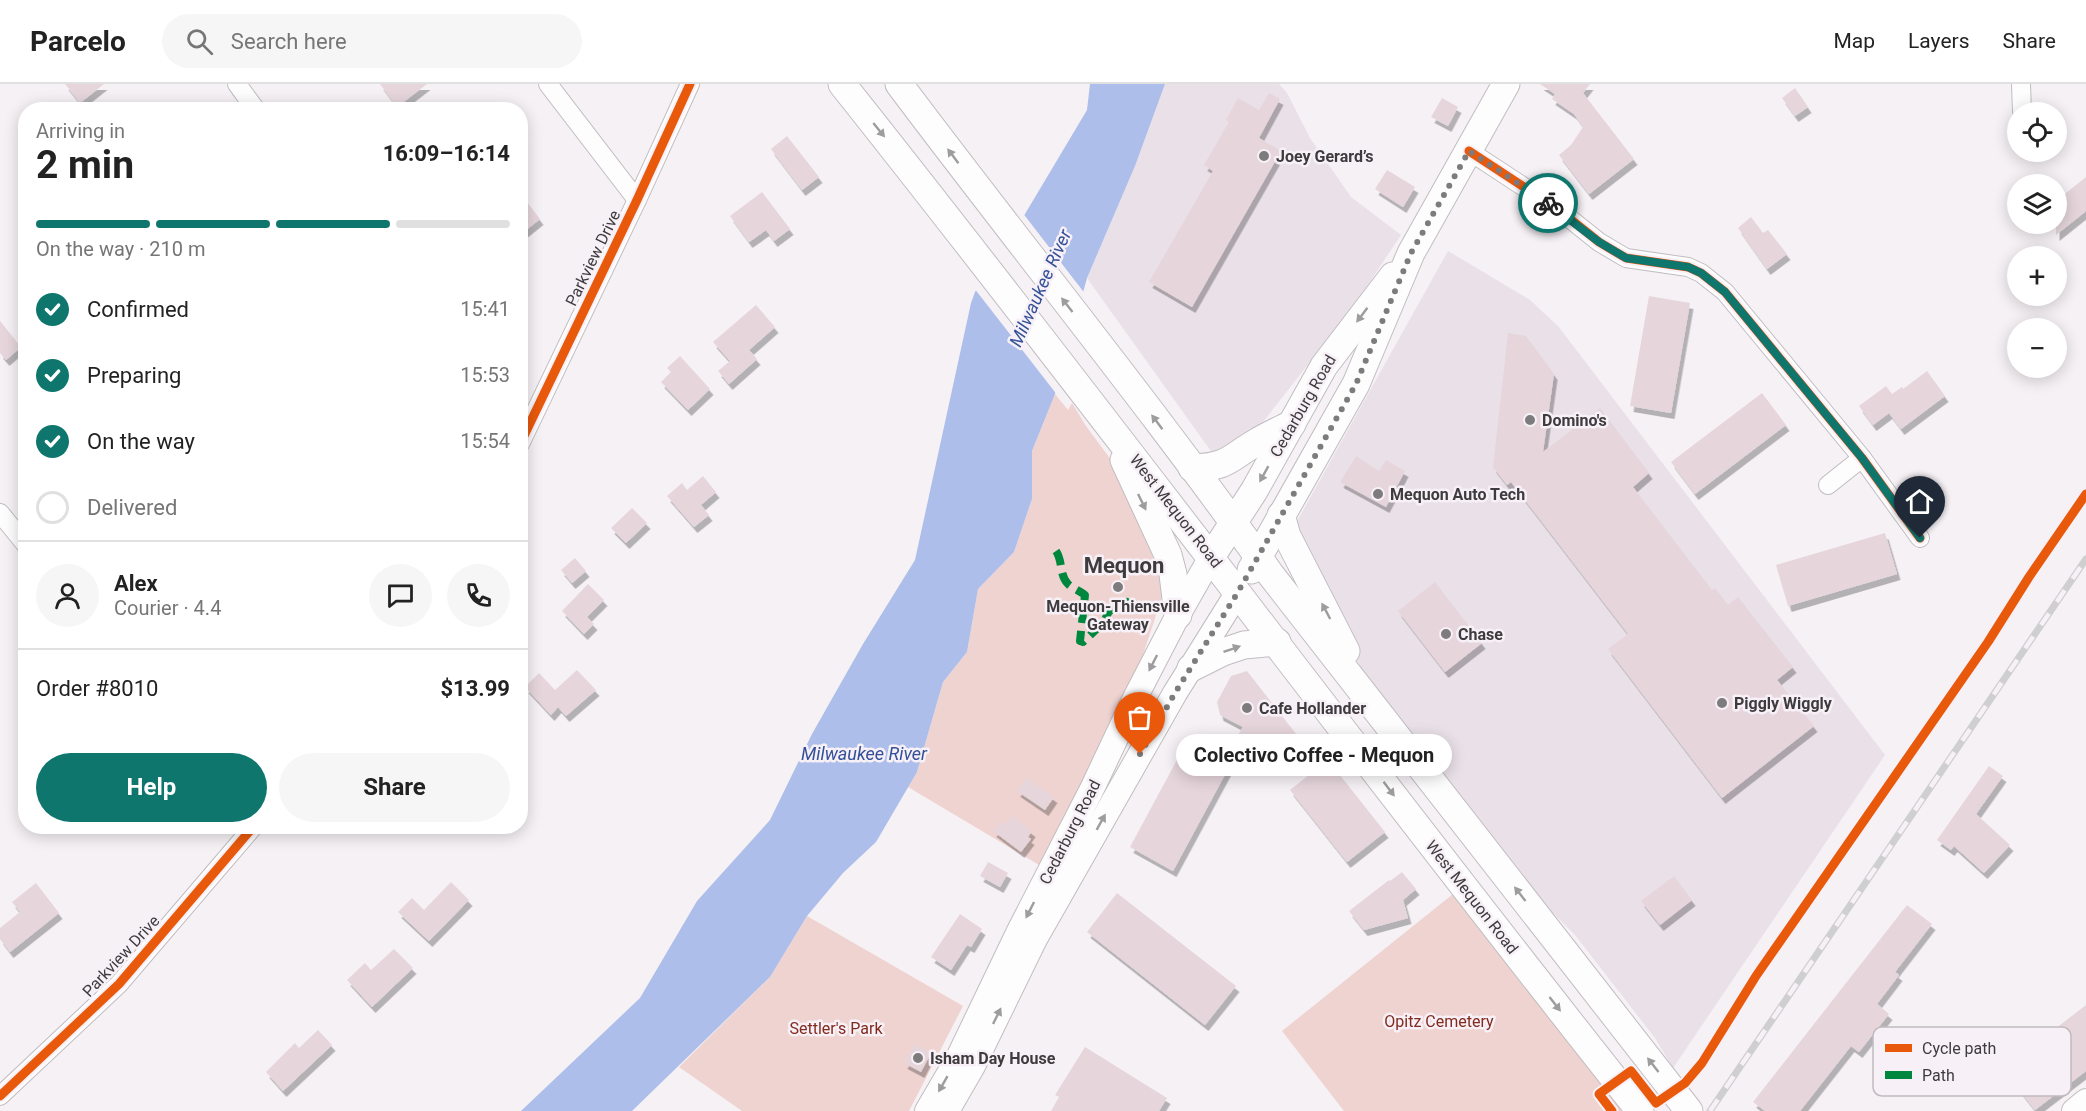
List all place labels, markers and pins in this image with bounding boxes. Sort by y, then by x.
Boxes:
place label: Joey Gerard’s [1276,147,1373,166]
marker: Joey Gerard’s [1257,149,1271,163]
place label: Domino's [1542,411,1607,430]
marker: Domino's [1523,413,1537,427]
pin [1894,476,1945,538]
place label: Mequon Auto Tech [1390,485,1525,504]
marker: Mequon Auto Tech [1371,487,1385,501]
marker: Mequon-Thiensville Gateway [1111,580,1125,594]
place label: Mequon-Thiensville Gateway [1046,597,1190,634]
place label: Chase [1458,625,1503,644]
marker: Chase [1439,627,1453,641]
pin [1114,692,1165,754]
place label: Piggly Wiggly [1734,694,1833,713]
marker: Piggly Wiggly [1715,696,1729,710]
place label: Cafe Hollander [1259,699,1366,718]
marker: Cafe Hollander [1240,701,1254,715]
callout: Colectivo Coffee - Mequon [1176,733,1452,775]
place label: Isham Day House [930,1049,1056,1068]
marker: Isham Day House [911,1051,925,1065]

